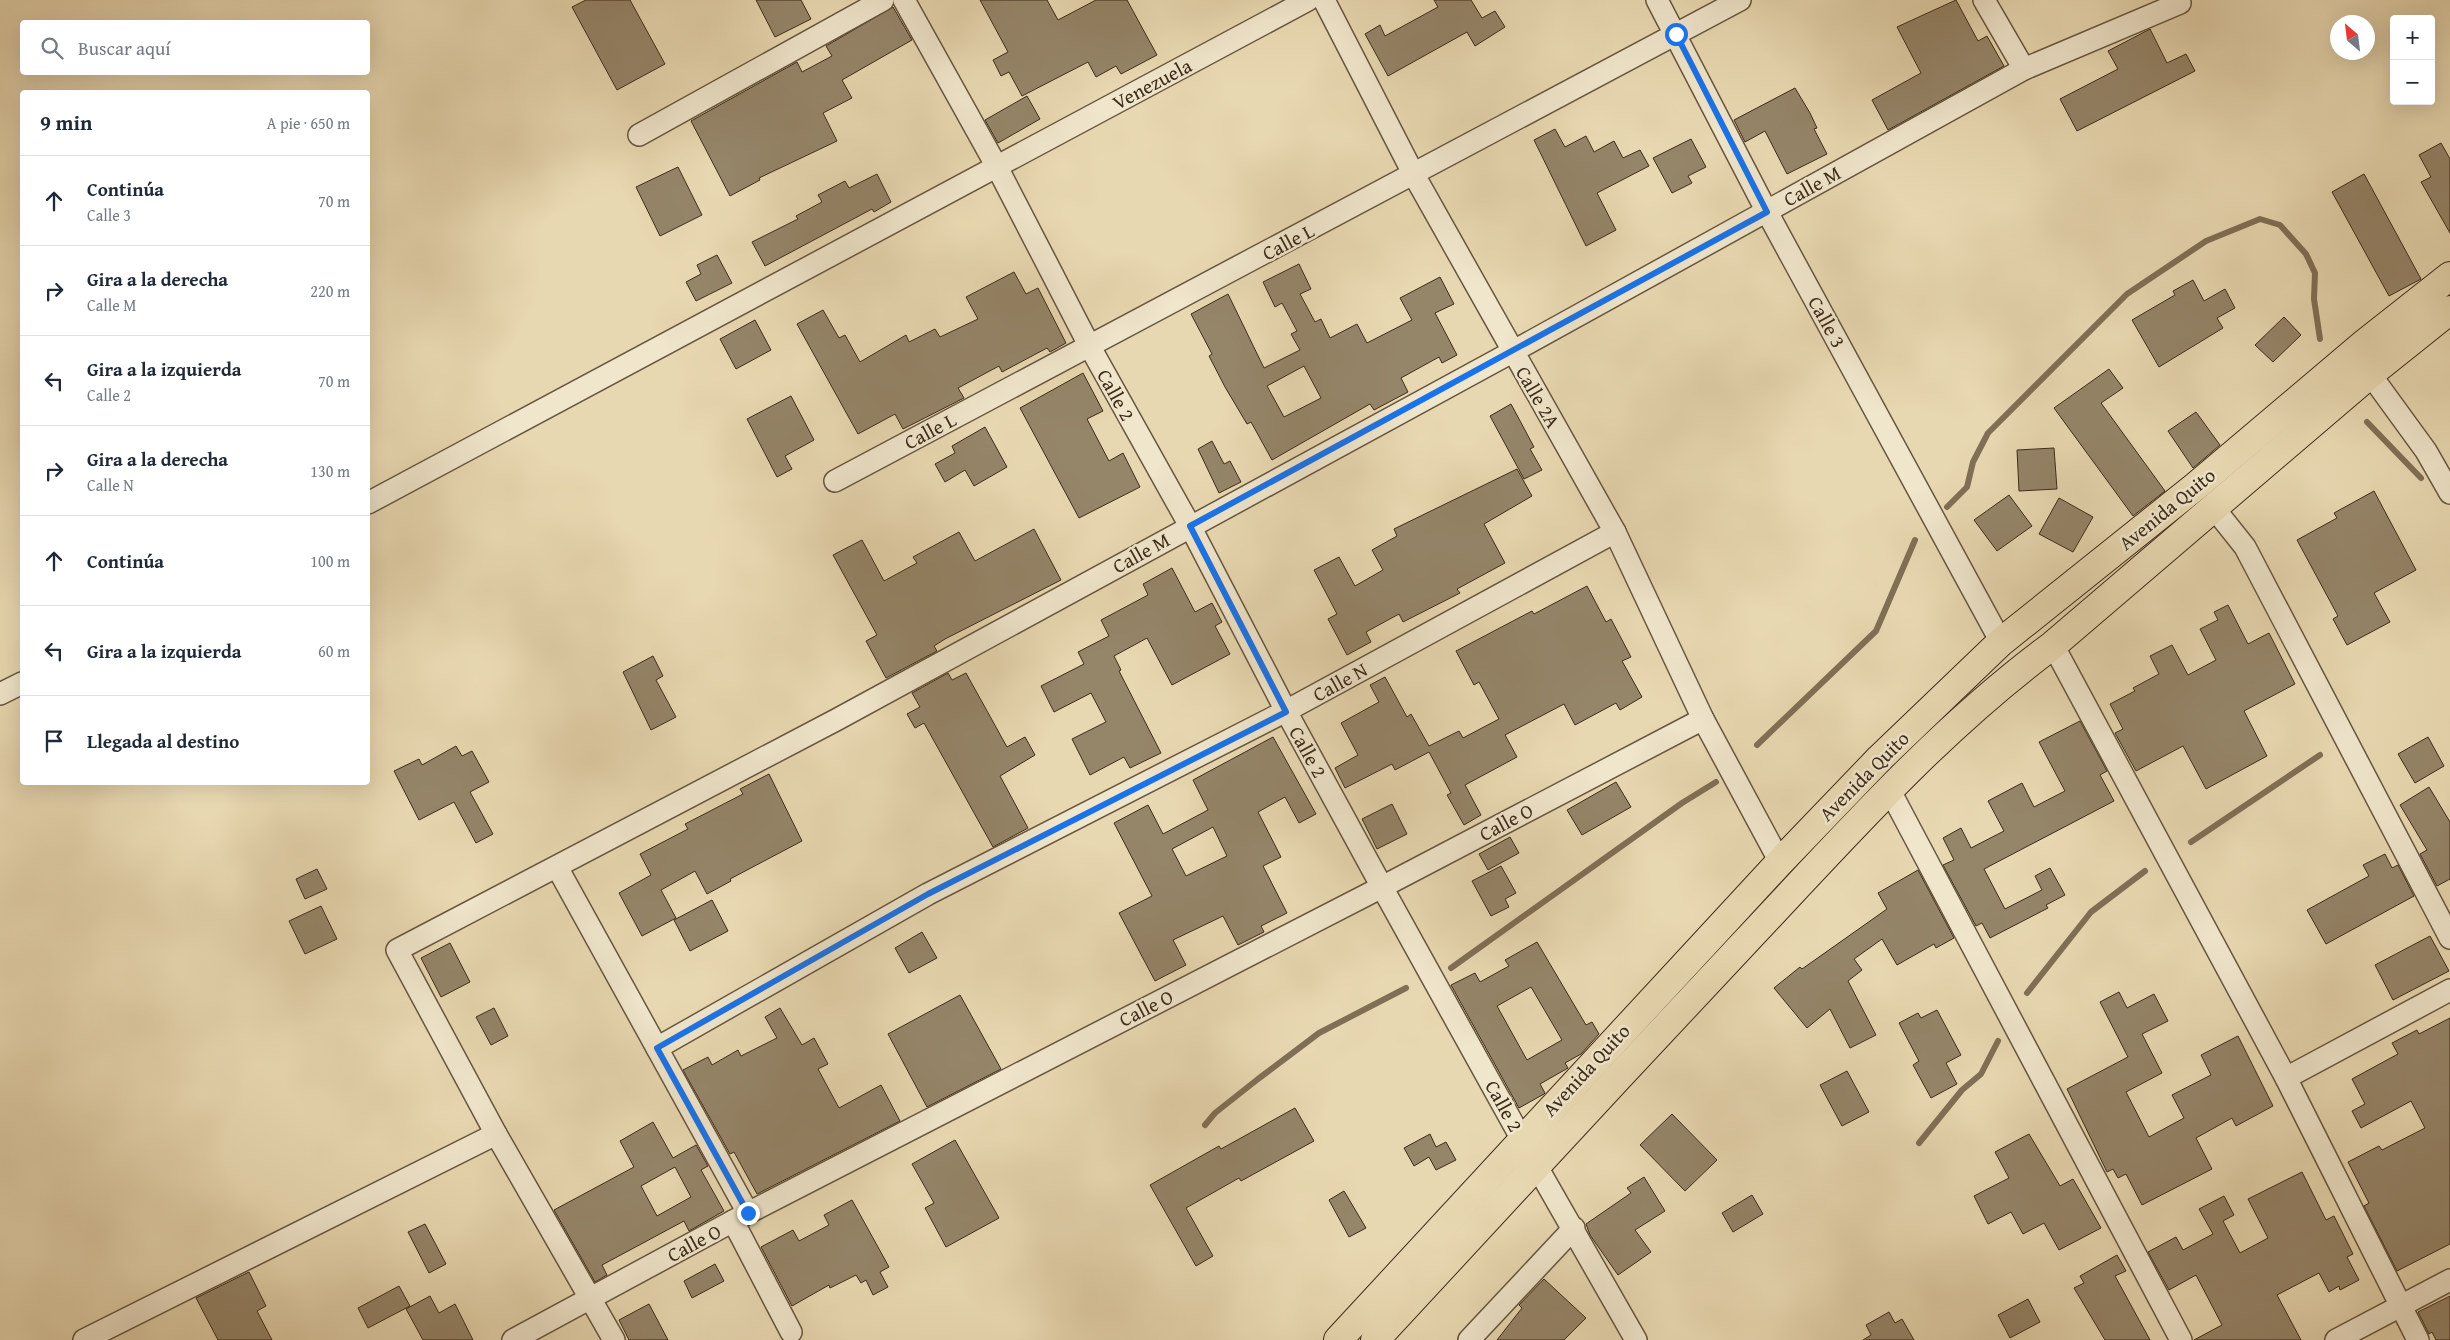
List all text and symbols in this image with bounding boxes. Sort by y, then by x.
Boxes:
north arrow [2330,15,2375,60]
map controls [2390,15,2435,105]
button: + [2390,15,2435,60]
search box [20,20,370,75]
route start [1665,23,1688,46]
icon: search [38,34,66,62]
text: Buscar aquí [78,34,171,62]
street label: Venezuela [1107,50,1197,117]
button: − [2390,60,2435,105]
text: 9 min [40,107,92,138]
text: A pie · 650 m [267,111,350,135]
street label: Calle M [1778,158,1846,213]
text: Continúa [87,175,164,203]
icon: ahead [40,187,68,215]
text: 70 m [318,189,350,213]
text: Calle 3 [87,203,131,227]
street label: Calle L [1257,216,1319,267]
text: Gira a la derecha [87,265,228,293]
icon: right [40,277,68,305]
text: 220 m [310,279,350,303]
street label: Calle 3 [1801,291,1853,353]
text: Calle M [87,293,136,317]
text: Gira a la izquierda [87,355,242,383]
street label: Calle 2A [1509,360,1568,433]
street label: Calle 2 [1090,364,1142,426]
icon: left [40,367,68,395]
text: 70 m [318,369,350,393]
text: Calle 2 [87,383,131,407]
street label: Calle L [899,405,961,456]
text: Gira a la derecha [87,445,228,473]
icon: right [40,457,68,485]
text: 130 m [310,459,350,483]
street label: Avenida Quito [2112,460,2221,557]
text: Calle N [87,473,134,497]
street label: Calle M [1107,525,1175,580]
icon: ahead [40,547,68,575]
text: Continúa [87,547,164,575]
text: 100 m [310,549,350,573]
icon: left [40,637,68,665]
text: Gira a la izquierda [87,637,242,665]
text: 60 m [318,639,350,663]
street label: Calle N [1307,655,1372,708]
street label: Calle 2 [1282,721,1334,783]
street label: Avenida Quito [1812,724,1915,827]
icon: arrive [40,727,68,755]
text: Llegada al destino [87,727,239,755]
street label: Calle O [1474,795,1538,848]
street label: Calle O [1114,982,1178,1034]
street label: Avenida Quito [1535,1017,1636,1122]
street label: Calle 2 [1478,1075,1530,1137]
route end [737,1202,760,1225]
street label: Calle O [662,1216,726,1269]

